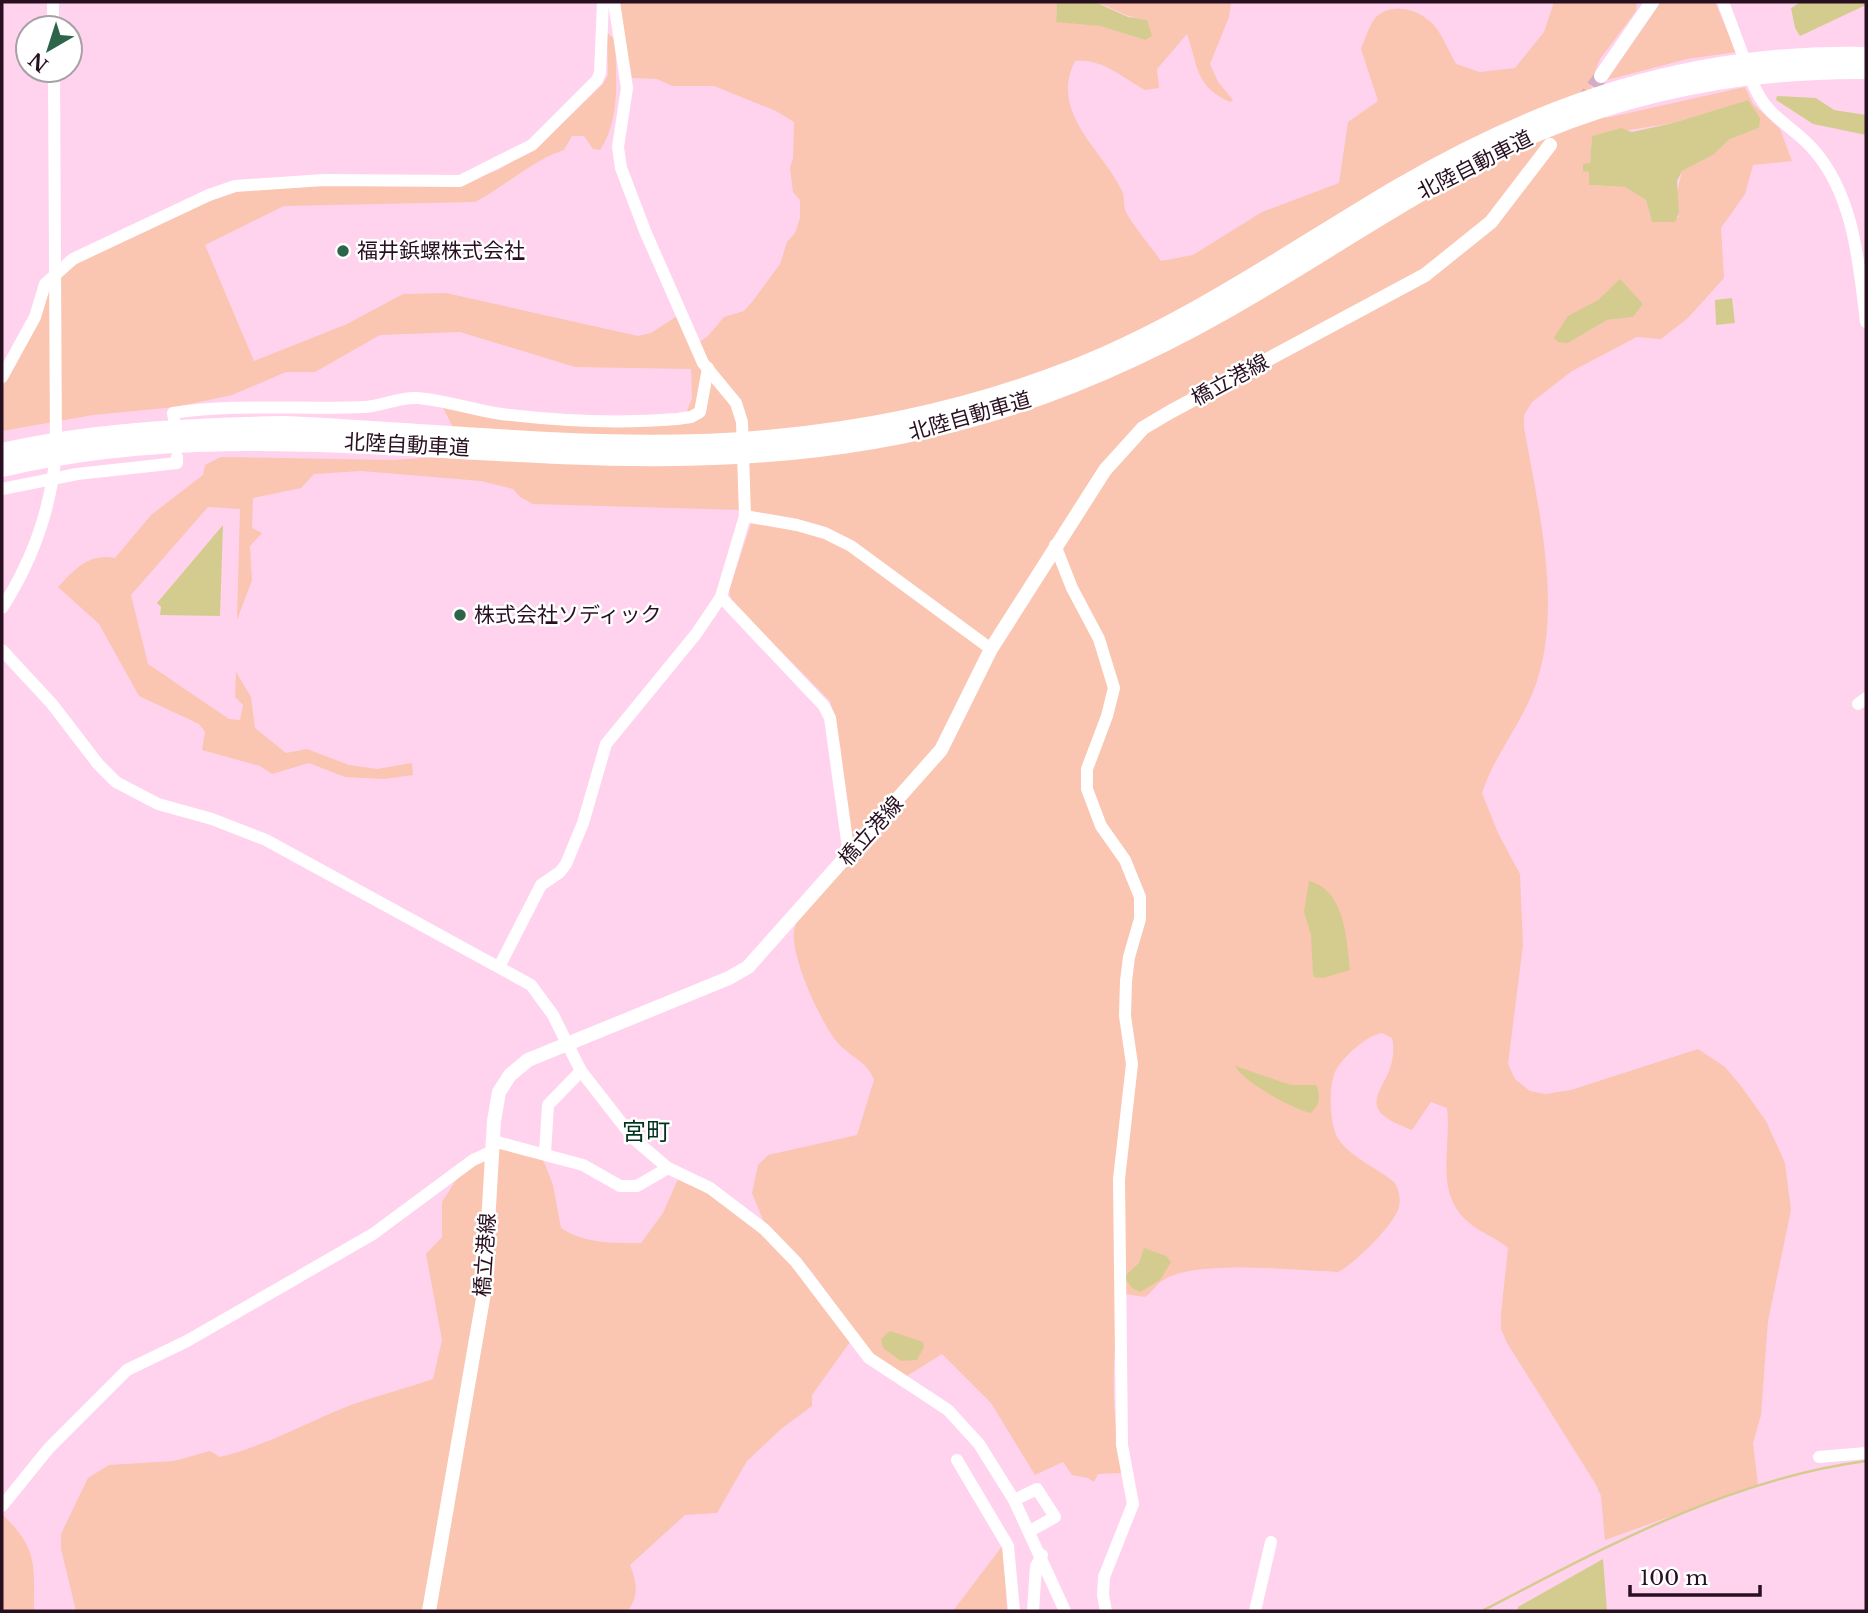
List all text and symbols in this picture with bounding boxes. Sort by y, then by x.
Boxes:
north arrow [14,14,84,84]
text: N [24,47,53,76]
street label: 北陸自動車道 [1413,125,1537,205]
place label: 福井鋲螺株式会社 [357,238,525,264]
marker: 福井鋲螺株式会社 [335,243,351,259]
street label: 橋立港線 [1187,349,1273,411]
street label: 北陸自動車道 [906,386,1034,446]
street label: 北陸自動車道 [343,429,471,461]
place label: 株式会社ソディック [474,602,662,628]
marker: 株式会社ソディック [452,607,468,623]
street label: 橋立港線 [833,791,909,871]
district label: 宮町 [622,1117,670,1146]
street label: 橋立港線 [469,1212,501,1298]
scale bar [1630,1554,1759,1598]
text: 100 m [1640,1565,1708,1591]

